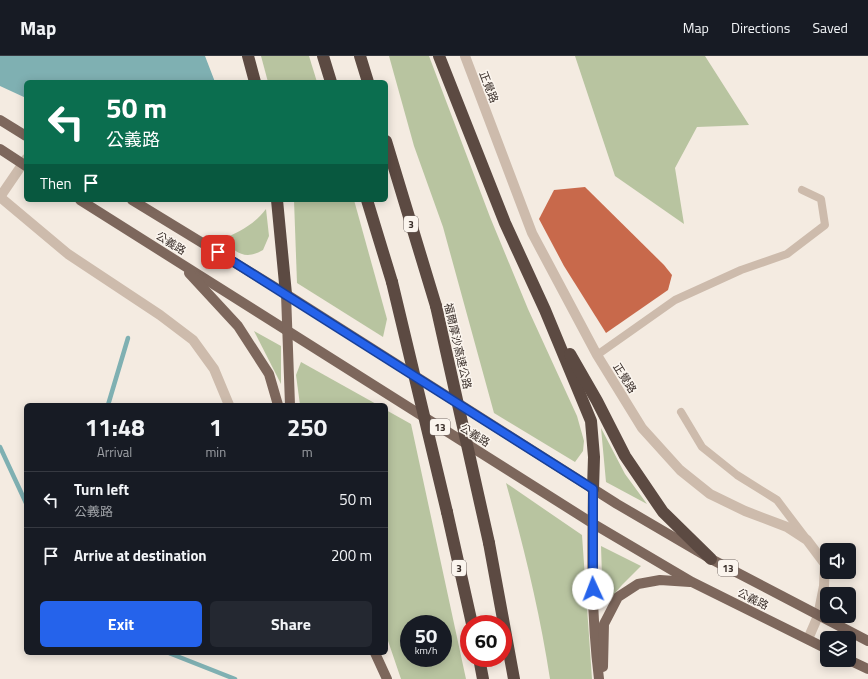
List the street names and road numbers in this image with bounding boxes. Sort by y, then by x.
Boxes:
street label: 正覺路 [476,69,502,105]
road number: 3 [404,216,418,232]
street label: 公義路 [153,227,189,259]
street label: 福爾摩沙高速公路 [440,301,476,391]
street label: 正覺路 [609,360,641,396]
road number: 13 [430,419,450,435]
street label: 公義路 [457,419,493,451]
road number: 3 [452,560,466,576]
road number: 13 [718,560,738,576]
street label: 公義路 [735,585,771,613]

